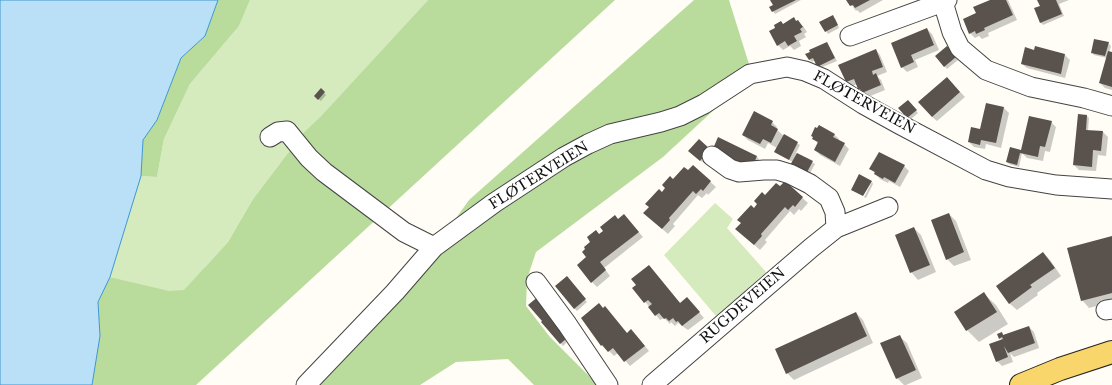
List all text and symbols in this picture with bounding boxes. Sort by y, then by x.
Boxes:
street label: FLØTERVEIEN [810,68,918,138]
street label: FLØTERVEIEN [486,139,592,213]
street label: RUGDEVEIEN [697,265,789,347]

